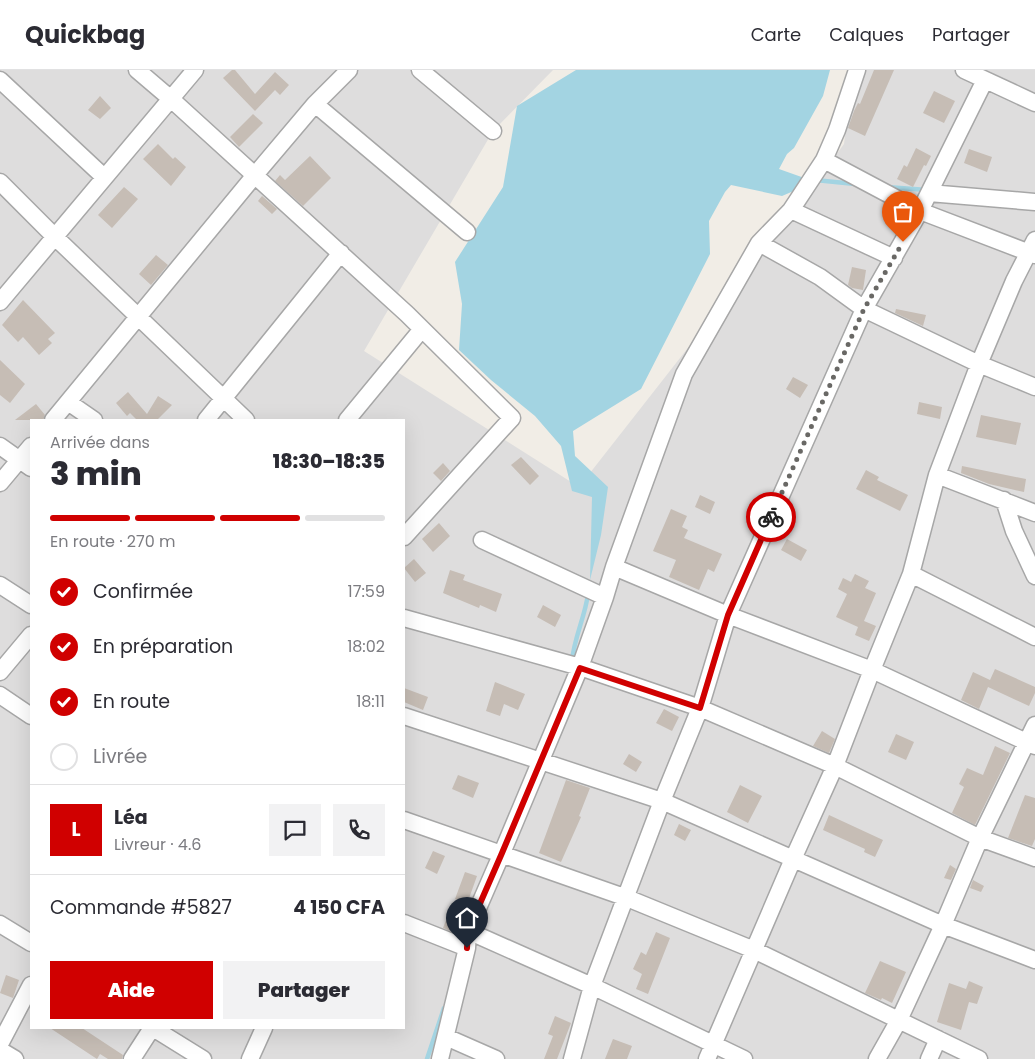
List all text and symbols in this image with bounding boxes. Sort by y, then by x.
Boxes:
text: Quickbag [25,18,145,51]
text: Carte [751,22,801,47]
text: Calques [829,22,904,47]
text: Partager [932,22,1010,47]
pin [882,191,924,242]
icon: bag [889,198,917,226]
text: Arrivée dans [50,431,150,454]
text: 18:30–18:35 [273,448,385,475]
text: 3 min [50,451,142,496]
courier [746,492,796,542]
icon: bike [757,503,785,531]
text: En route · 270 m [50,530,176,553]
icon: check [50,578,78,606]
text: Confirmée [93,578,193,605]
text: 17:59 [348,580,385,603]
icon: check [50,633,78,661]
text: En préparation [93,633,233,660]
text: 18:02 [347,635,385,658]
icon: check [50,688,78,716]
text: En route [93,688,170,715]
text: 18:11 [356,690,385,713]
text: Livrée [93,743,147,770]
text: Léa [114,804,148,831]
button: chat [269,804,321,856]
button: phone [333,804,385,856]
text: L [71,816,81,843]
text: Livreur · 4.6 [114,833,201,856]
text: Commande #5827 [50,894,232,921]
text: 4 150 CFA [293,894,385,921]
pin [446,897,488,948]
icon: home [453,904,481,932]
button: Aide [50,961,213,1019]
button: Partager [223,961,385,1019]

